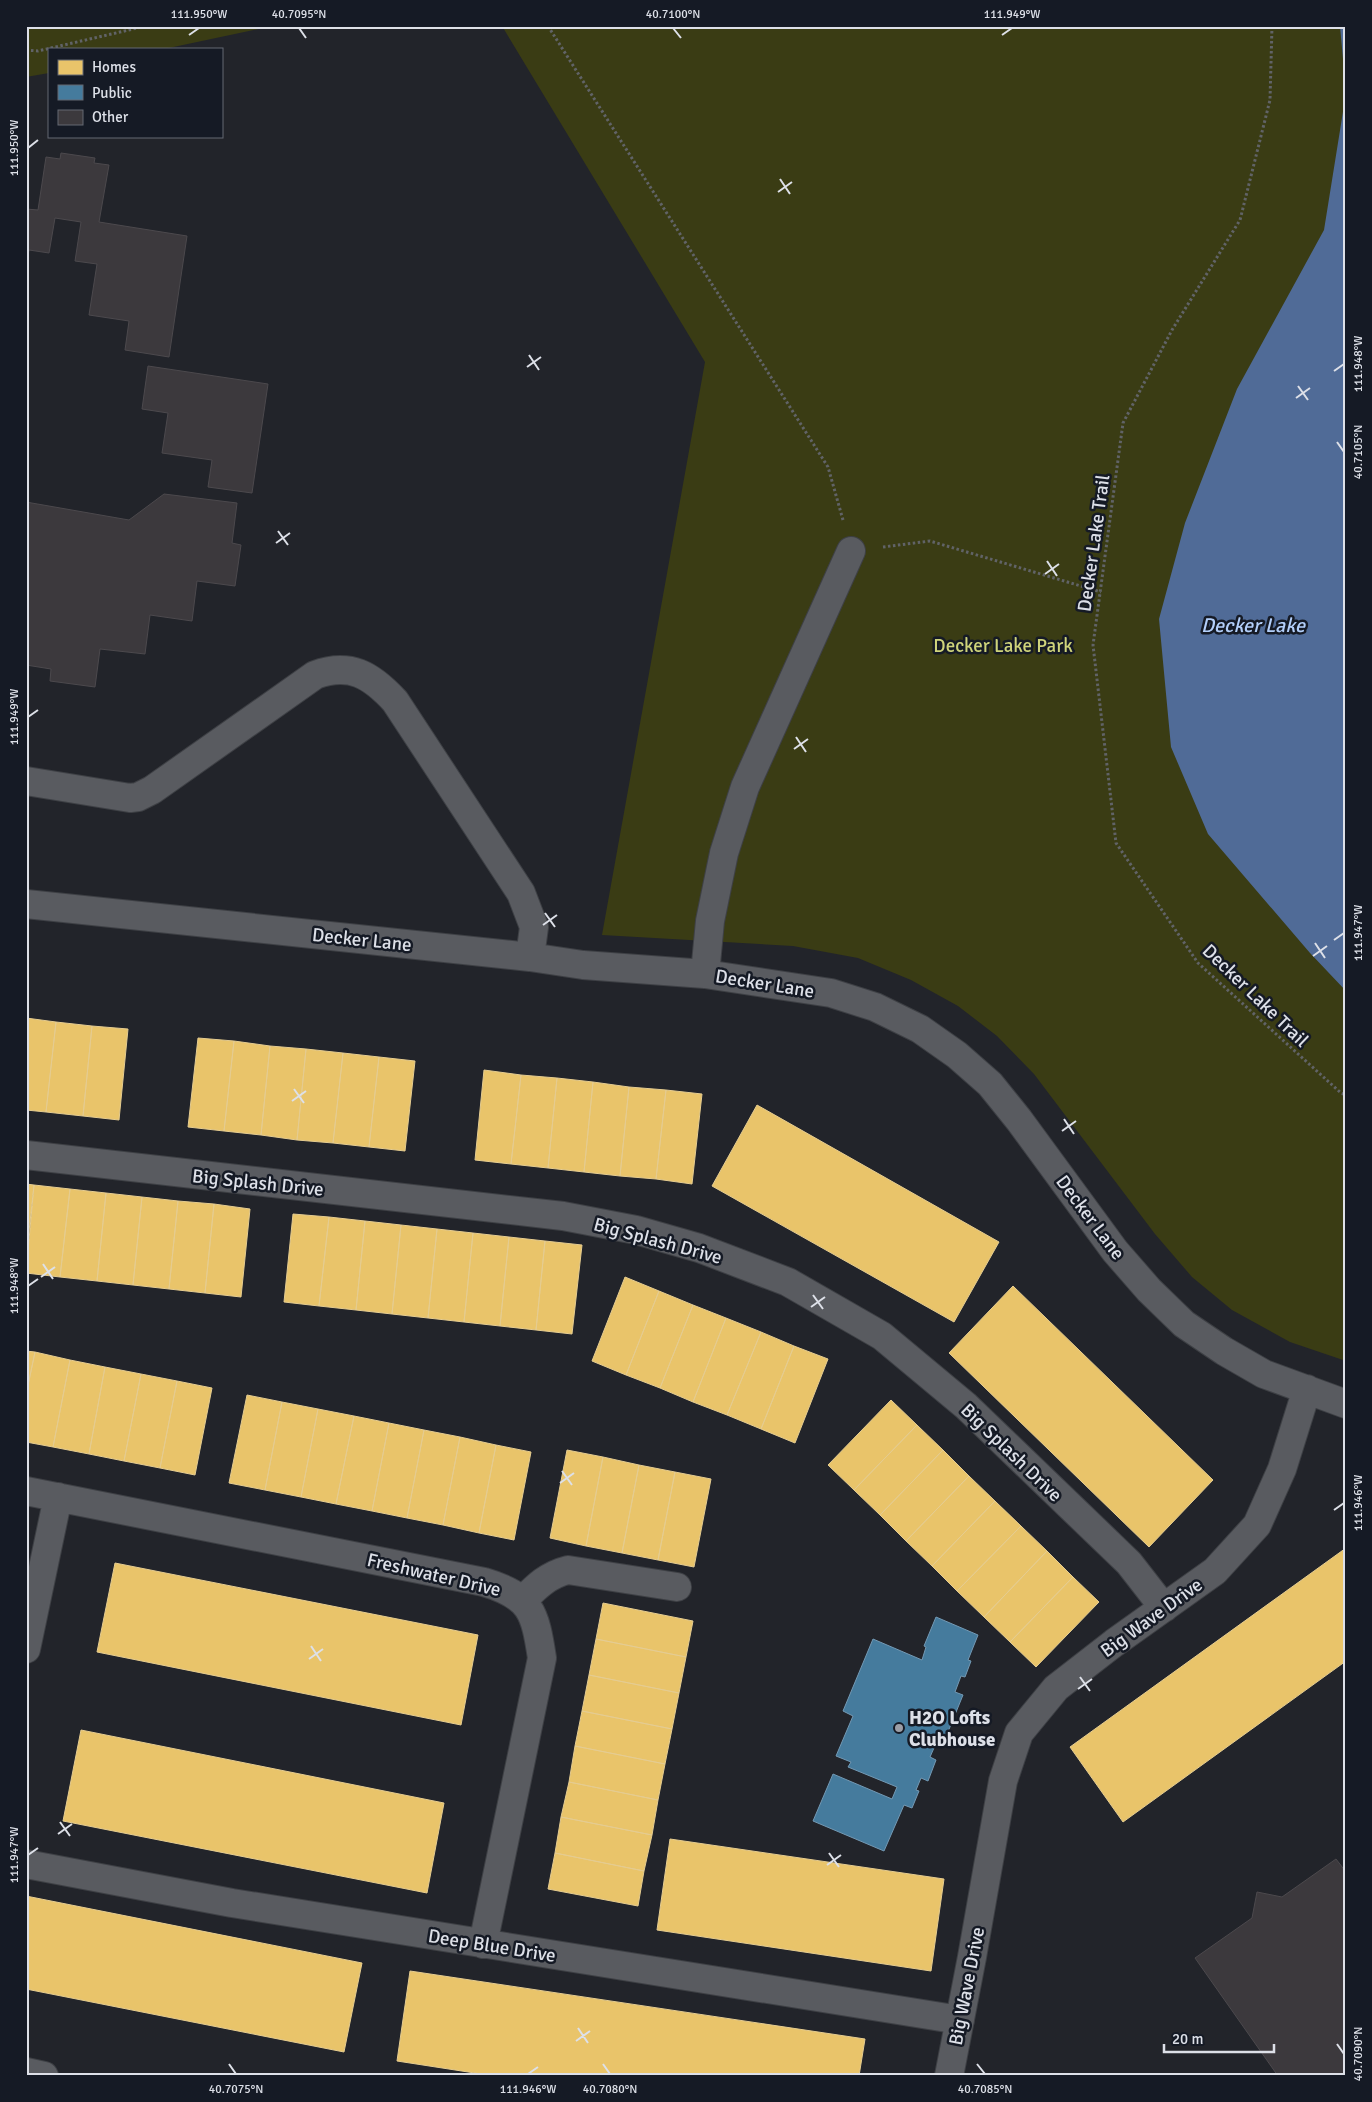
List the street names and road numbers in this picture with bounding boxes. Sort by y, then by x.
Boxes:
street label: Decker Lake Trail [1072,473,1116,613]
street label: Decker Lane [311,923,413,957]
street label: Decker Lake Trail [1197,939,1313,1052]
street label: Decker Lane [714,964,816,1004]
street label: Big Splash Drive [191,1164,325,1202]
street label: Decker Lane [1051,1171,1130,1265]
street label: Big Splash Drive [591,1212,725,1270]
street label: Big Splash Drive [955,1398,1067,1507]
street label: Freshwater Drive [365,1548,503,1602]
street label: Big Wave Drive [1096,1573,1207,1663]
street label: Deep Blue Drive [426,1924,557,1968]
street label: Big Wave Drive [944,1925,990,2047]

